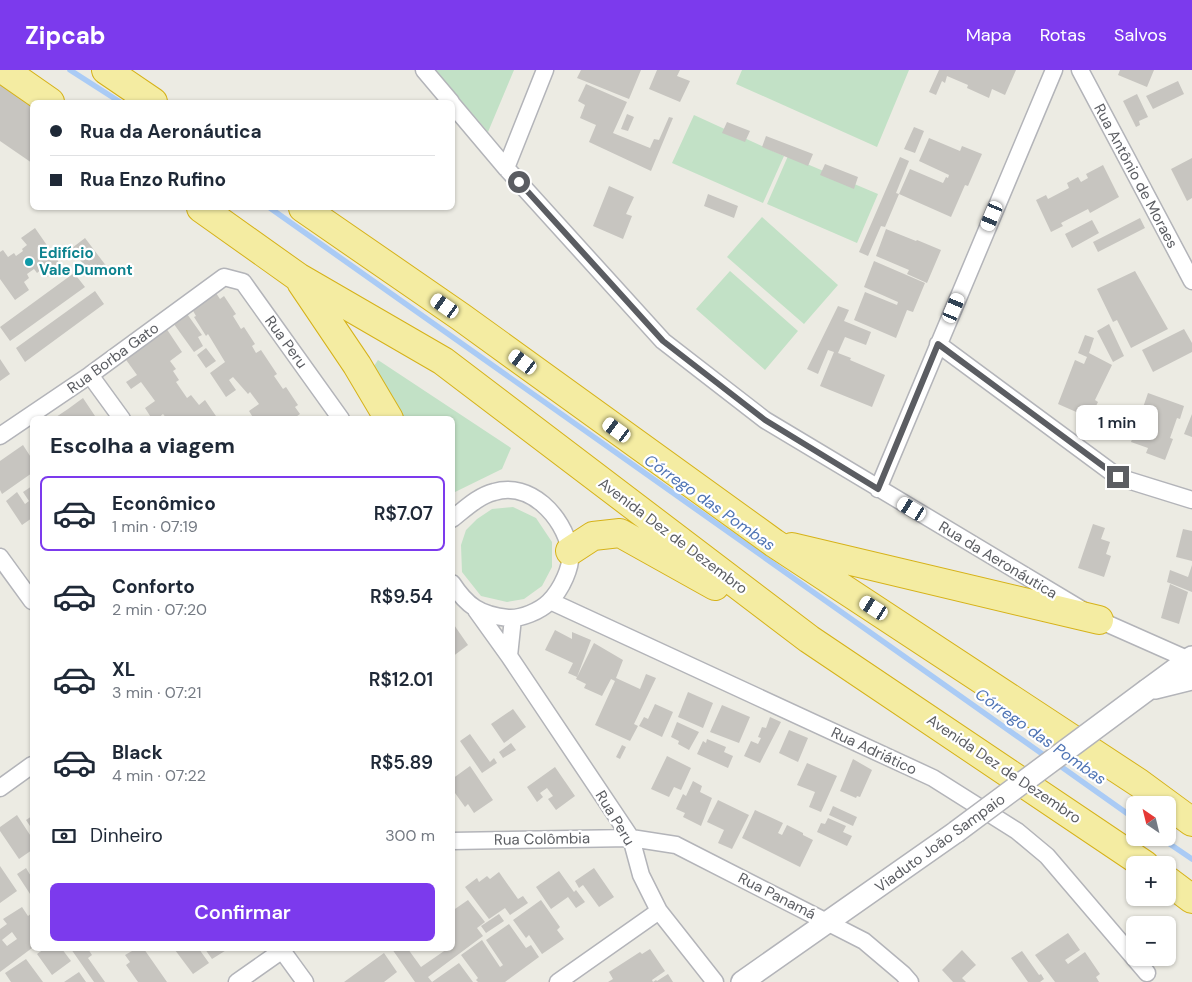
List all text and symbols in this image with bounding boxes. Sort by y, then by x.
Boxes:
text: Zipcab [25,20,106,51]
text: Mapa [966,23,1012,47]
text: Rotas [1040,23,1086,47]
text: Salvos [1114,23,1167,47]
street label: Rua Antônio de Moraes [1089,100,1183,252]
text: Rua da Aeronáutica [80,119,262,144]
text: Rua Enzo Rufino [80,167,226,192]
route start [508,171,530,193]
car [979,199,1004,233]
place label: Edifício Vale Dumont [39,243,133,280]
marker: Edifício Vale Dumont [23,256,35,268]
car [428,291,461,321]
car [941,291,966,325]
street label: Rua Peru [260,312,312,372]
street label: Rua Borba Gato [63,318,163,398]
car [506,347,539,377]
callout: 1 min [1077,404,1159,440]
text: 1 min [1098,412,1136,433]
car [600,415,633,445]
text: Escolha a viagem [50,431,235,460]
water label: Córrego das Pombas [640,449,779,556]
route end [1107,466,1129,488]
street label: Avenida Dez de Dezembro [594,473,752,599]
icon: car [52,491,97,536]
text: Econômico [112,491,216,516]
car [895,495,928,523]
text: R$7.07 [374,501,433,526]
text: 1 min · 07:19 [112,516,198,537]
street label: Rua da Aeronáutica [935,517,1061,603]
icon: car [52,574,97,619]
text: Conforto [112,574,195,599]
text: R$9.54 [370,584,433,609]
car [857,594,890,622]
text: 2 min · 07:20 [112,599,207,620]
icon: car [52,657,97,702]
text: XL [112,657,135,682]
text: R$12.01 [369,667,433,692]
text: 3 min · 07:21 [112,682,201,703]
water label: Córrego das Pombas [971,683,1110,790]
street label: Avenida Dez de Dezembro [923,710,1085,828]
street label: Rua Adriático [828,722,920,780]
icon: car [52,740,97,785]
text: Black [112,740,163,765]
text: R$5.89 [370,750,433,775]
text: 4 min · 07:22 [112,765,206,786]
street label: Rua Peru [591,787,639,849]
street label: Viaduto João Sampaio [871,789,1009,897]
north arrow [1126,796,1176,846]
map controls [1126,796,1176,966]
icon: cash [50,822,78,850]
text: Dinheiro [90,823,163,848]
text: 300 m [385,825,435,846]
street label: Rua Colômbia [494,828,590,850]
button: + [1126,856,1176,906]
street label: Rua Panamá [735,868,819,924]
button: Confirmar [50,883,435,941]
button: − [1126,916,1176,966]

